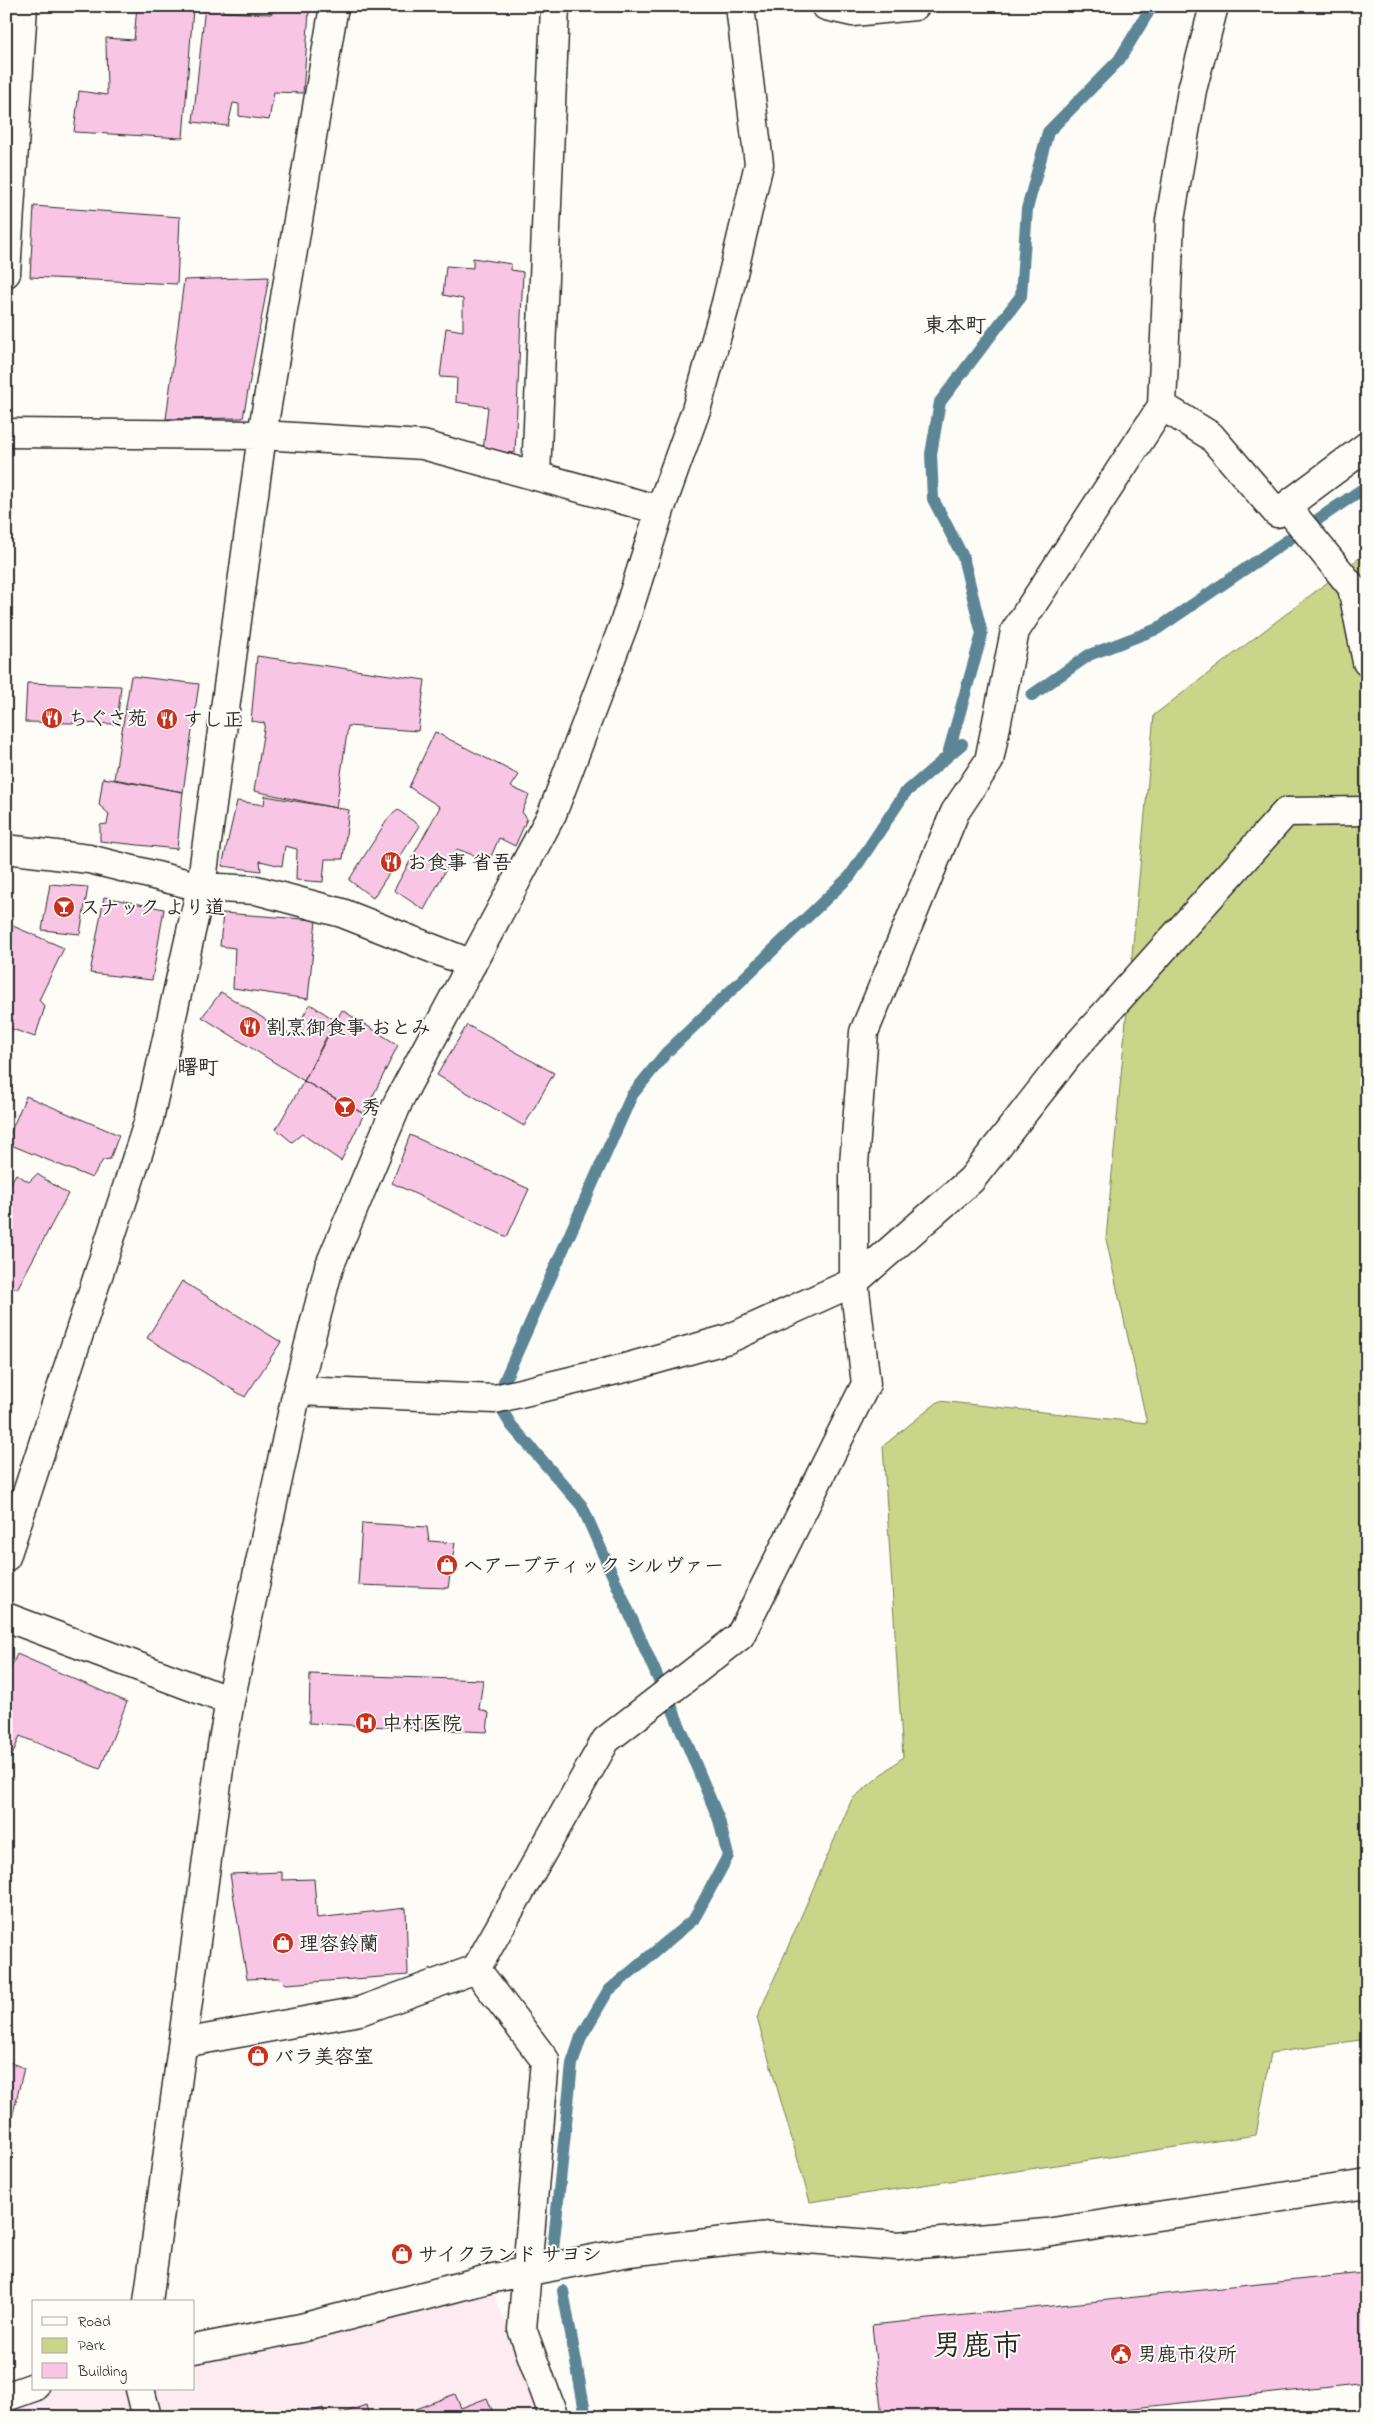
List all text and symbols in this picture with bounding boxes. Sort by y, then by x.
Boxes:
district label: 東本町 [924,312,987,342]
restaurant icon: ちぐさ苑 [40,706,64,730]
place label: ちぐさ苑 [68,706,148,735]
restaurant icon: すし正 [155,707,179,731]
place label: すし正 [183,707,243,736]
restaurant icon: お食事 省吾 [379,850,403,874]
place label: お食事 省吾 [407,850,512,879]
bar icon: スナック より道 [52,895,76,919]
place label: スナック より道 [80,895,225,924]
restaurant icon: 割烹御食事 おとみ [238,1015,262,1039]
place label: 割烹御食事 おとみ [266,1015,431,1044]
district label: 曙町 [177,1054,219,1084]
bar icon: 秀 [333,1095,357,1119]
place label: 秀 [361,1095,381,1124]
shop icon: ヘアーブティック シルヴァー [435,1553,459,1577]
place label: ヘアーブティック シルヴァー [463,1553,724,1582]
hospital icon: 中村医院 [354,1711,378,1735]
place label: 中村医院 [382,1711,462,1740]
shop icon: 理容鈴蘭 [271,1931,295,1955]
place label: 理容鈴蘭 [299,1931,379,1960]
shop icon: バラ美容室 [246,2044,270,2068]
place label: バラ美容室 [274,2044,374,2073]
shop icon: サイクランド サヨシ [390,2242,414,2266]
place label: サイクランド サヨシ [418,2242,601,2271]
legend [32,2300,195,2390]
text: Road [78,2311,111,2333]
district label: 男鹿市 [932,2326,1022,2370]
text: Park [78,2335,106,2357]
public building icon: 男鹿市役所 [1109,2342,1133,2366]
place label: 男鹿市役所 [1137,2342,1237,2371]
text: Building [77,2361,127,2384]

